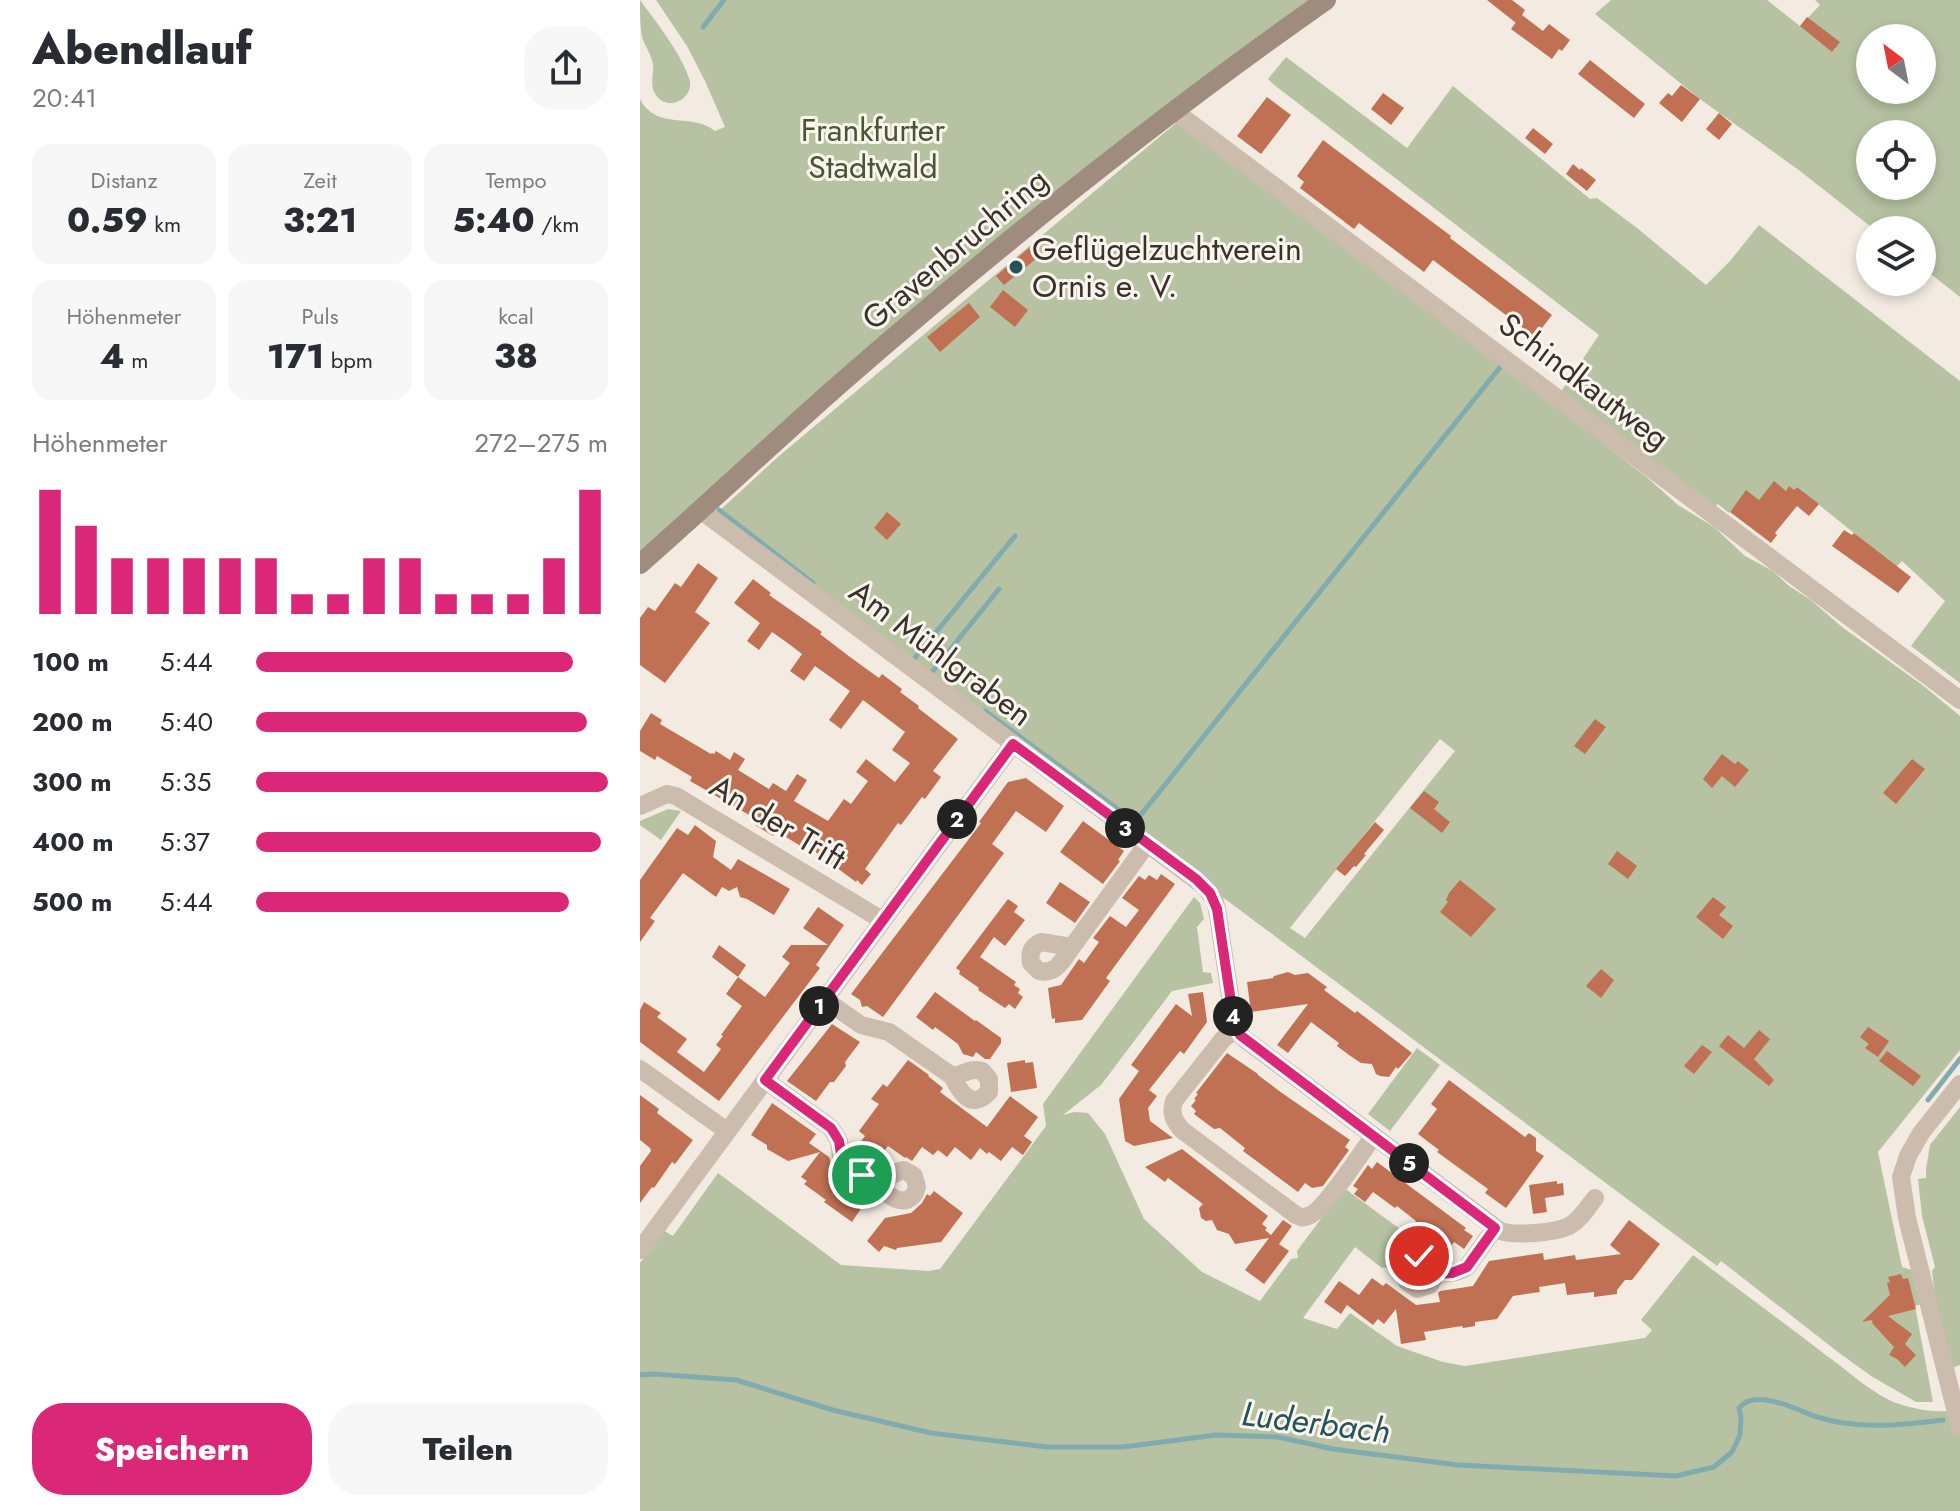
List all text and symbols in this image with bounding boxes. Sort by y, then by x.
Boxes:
text: Abendlauf [32,17,252,81]
north arrow [1856,24,1936,104]
map controls [1856,24,1936,296]
button: share [524,26,608,110]
text: 20:41 [32,79,97,117]
park label: Frankfurter Stadtwald [801,107,945,190]
button: locate [1856,120,1936,200]
street label: Gravenbruchring [852,157,1058,341]
text: Distanz [90,164,158,196]
text: Zeit [303,164,337,196]
text: Tempo [485,164,547,196]
text: 0.59 [67,196,148,245]
text: 3:21 [283,196,357,245]
text: 5:40 [453,196,535,245]
text: km [148,208,181,240]
text: /km [535,208,579,240]
button: layers [1856,216,1936,296]
place label: Geflügelzuchtverein Ornis e. V. [1032,226,1302,309]
marker: Geflügelzuchtverein Ornis e. V. [1007,258,1025,276]
text: Höhenmeter [67,300,181,332]
text: Puls [301,300,339,332]
text: kcal [498,300,534,332]
street label: Schindkautweg [1489,302,1679,460]
text: 4 [100,332,125,381]
text: 171 [267,332,324,381]
text: 38 [494,332,538,381]
text: m [125,344,148,376]
text: bpm [324,344,373,376]
text: Höhenmeter [32,424,168,462]
text: 272–275 m [474,424,608,462]
street label: Am Mühlgraben [840,569,1042,737]
text: 100 m [32,643,109,681]
text: 5:44 [160,643,213,681]
text: 200 m [32,703,113,741]
text: 5:40 [160,703,213,741]
text: 300 m [32,763,112,801]
text: 5:35 [160,763,211,801]
street label: An der Trift [701,763,855,881]
pin: 2 [937,799,977,839]
text: 2 [950,803,964,835]
pin: 3 [1105,808,1145,848]
text: 3 [1118,812,1132,844]
text: 400 m [32,823,114,861]
text: 5:37 [160,823,210,861]
text: 500 m [32,883,112,921]
text: 5:44 [160,883,213,921]
pin: 1 [799,986,839,1026]
text: 1 [813,990,825,1022]
pin: 4 [1213,996,1253,1036]
text: 4 [1225,1000,1241,1032]
pin [828,1141,896,1209]
pin: 5 [1389,1143,1429,1183]
text: 5 [1402,1147,1416,1179]
icon: arrive [840,1153,884,1197]
pin [1385,1222,1453,1290]
icon: check [1397,1234,1441,1278]
water label: Luderbach [1239,1389,1393,1456]
button: Speichern [32,1403,312,1495]
button: Teilen [328,1403,608,1495]

